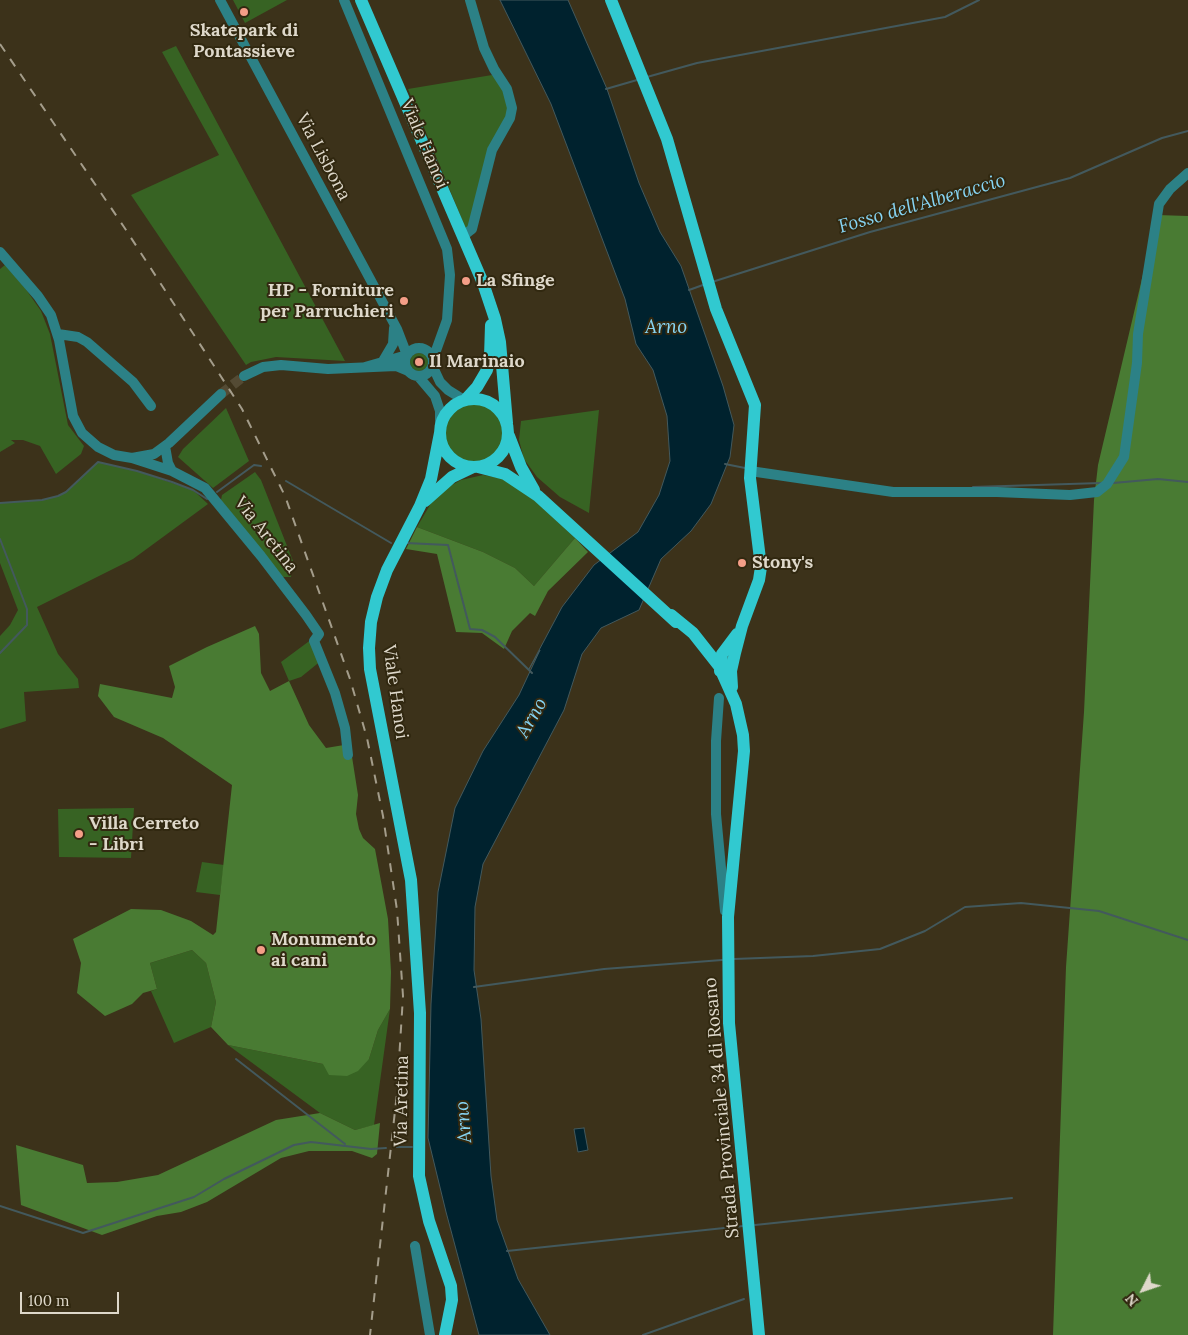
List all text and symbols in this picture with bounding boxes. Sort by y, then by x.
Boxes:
marker: Skatepark di Pontassieve [238,6,250,18]
place label: Skatepark di Pontassieve [190,20,298,62]
street label: Viale Hanoi [396,96,452,192]
street label: Via Lisbona [291,110,355,204]
water label: Fosso dell'Alberaccio [836,169,1008,239]
place label: La Sfinge [476,270,555,292]
marker: La Sfinge [460,275,472,287]
place label: HP - Forniture per Parruchieri [260,280,394,322]
marker: HP - Forniture per Parruchieri [398,295,410,307]
water label: Arno [645,317,687,339]
place label: Il Marinaio [429,351,525,373]
marker: Il Marinaio [413,356,425,368]
street label: Via Aretina [229,492,303,578]
place label: Stony's [752,552,813,574]
marker: Stony's [736,557,748,569]
street label: Viale Hanoi [378,644,412,740]
water label: Arno [512,694,552,742]
place label: Villa Cerreto - Libri [89,813,199,856]
marker: Villa Cerreto - Libri [73,828,85,840]
place label: Monumento ai cani [271,929,376,972]
marker: Monumento ai cani [255,944,267,956]
street label: Strada Provinciale 34 di Rosano [700,977,744,1239]
street label: Via Aretina [390,1055,414,1147]
water label: Arno [451,1100,477,1144]
north arrow [1118,1265,1168,1315]
scale bar [22,1282,121,1314]
text: N [1121,1290,1142,1310]
text: 100 m [28,1291,69,1310]

